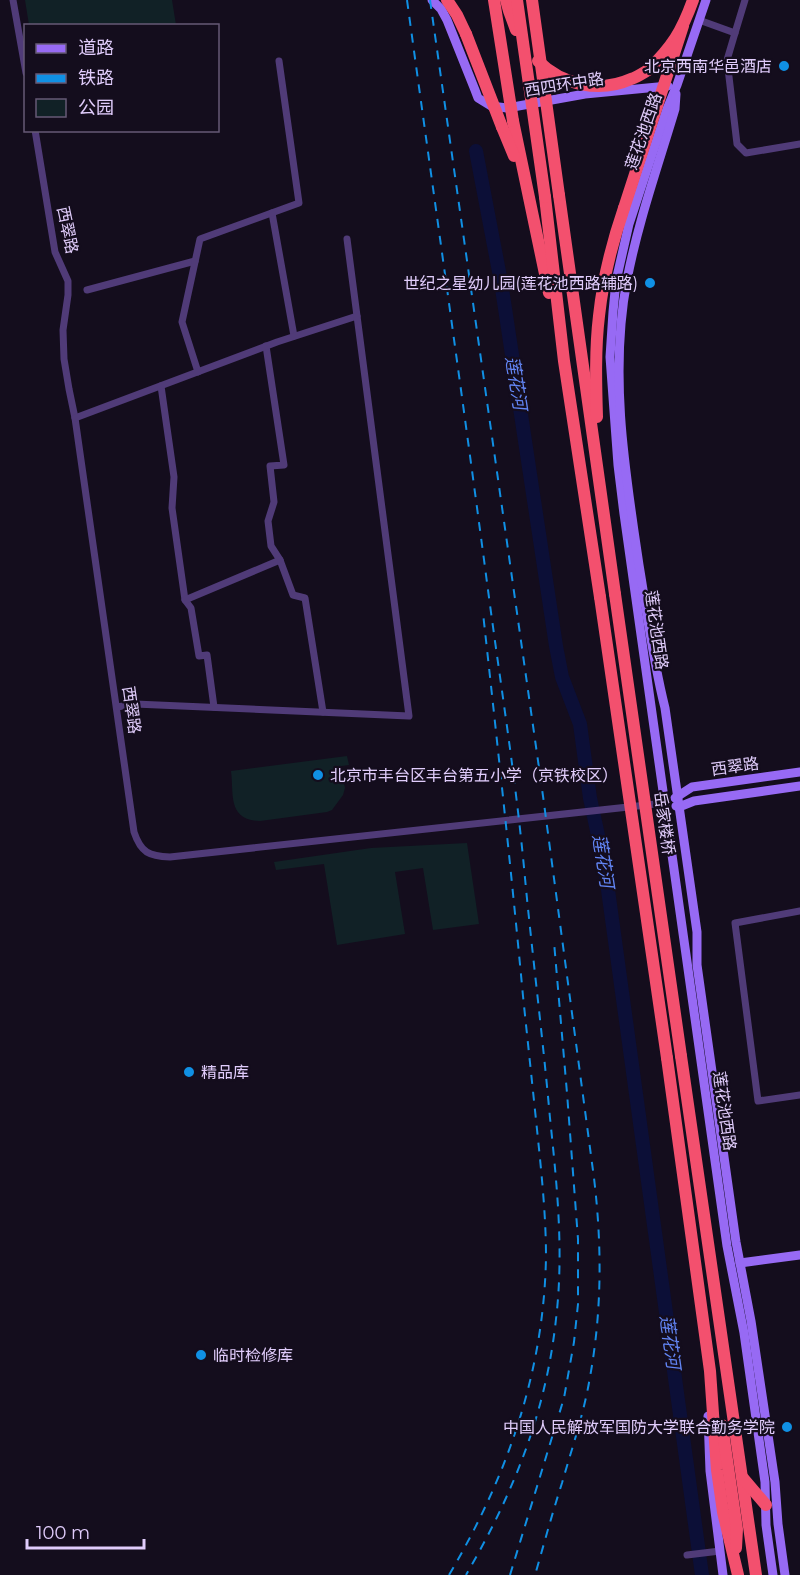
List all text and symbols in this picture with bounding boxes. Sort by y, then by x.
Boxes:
legend [24,24,219,132]
text: 道路 [78,37,114,59]
place label: 北京西南华邑酒店 [644,57,772,76]
marker: 北京西南华邑酒店 [777,59,791,73]
text: 铁路 [78,67,114,89]
street label: 西四环中路 [523,69,605,100]
street label: 莲花池西路 [621,90,665,172]
text: 公园 [78,97,114,119]
street label: 西翠路 [53,205,82,256]
place label: 世纪之星幼儿园(莲花池西路辅路) [403,274,638,293]
marker: 世纪之星幼儿园(莲花池西路辅路) [643,276,657,290]
water label: 莲花河 [501,355,532,414]
street label: 莲花池西路 [642,589,671,671]
street label: 西翠路 [119,685,144,735]
street label: 西翠路 [710,754,760,779]
place label: 北京市丰台区丰台第五小学（京铁校区） [330,766,618,785]
marker: 北京市丰台区丰台第五小学（京铁校区） [311,768,325,782]
street label: 岳家楼桥 [651,790,678,856]
water label: 莲花河 [588,833,619,892]
place label: 精品库 [201,1063,249,1082]
marker: 精品库 [182,1065,196,1079]
street label: 莲花池西路 [710,1070,739,1152]
water label: 莲花河 [655,1314,685,1373]
place label: 临时检修库 [213,1346,293,1365]
marker: 临时检修库 [194,1348,208,1362]
place label: 中国人民解放军国防大学联合勤务学院 [503,1418,775,1437]
marker: 中国人民解放军国防大学联合勤务学院 [780,1420,794,1434]
scale bar [27,1512,144,1550]
text: 100 m [36,1522,90,1544]

